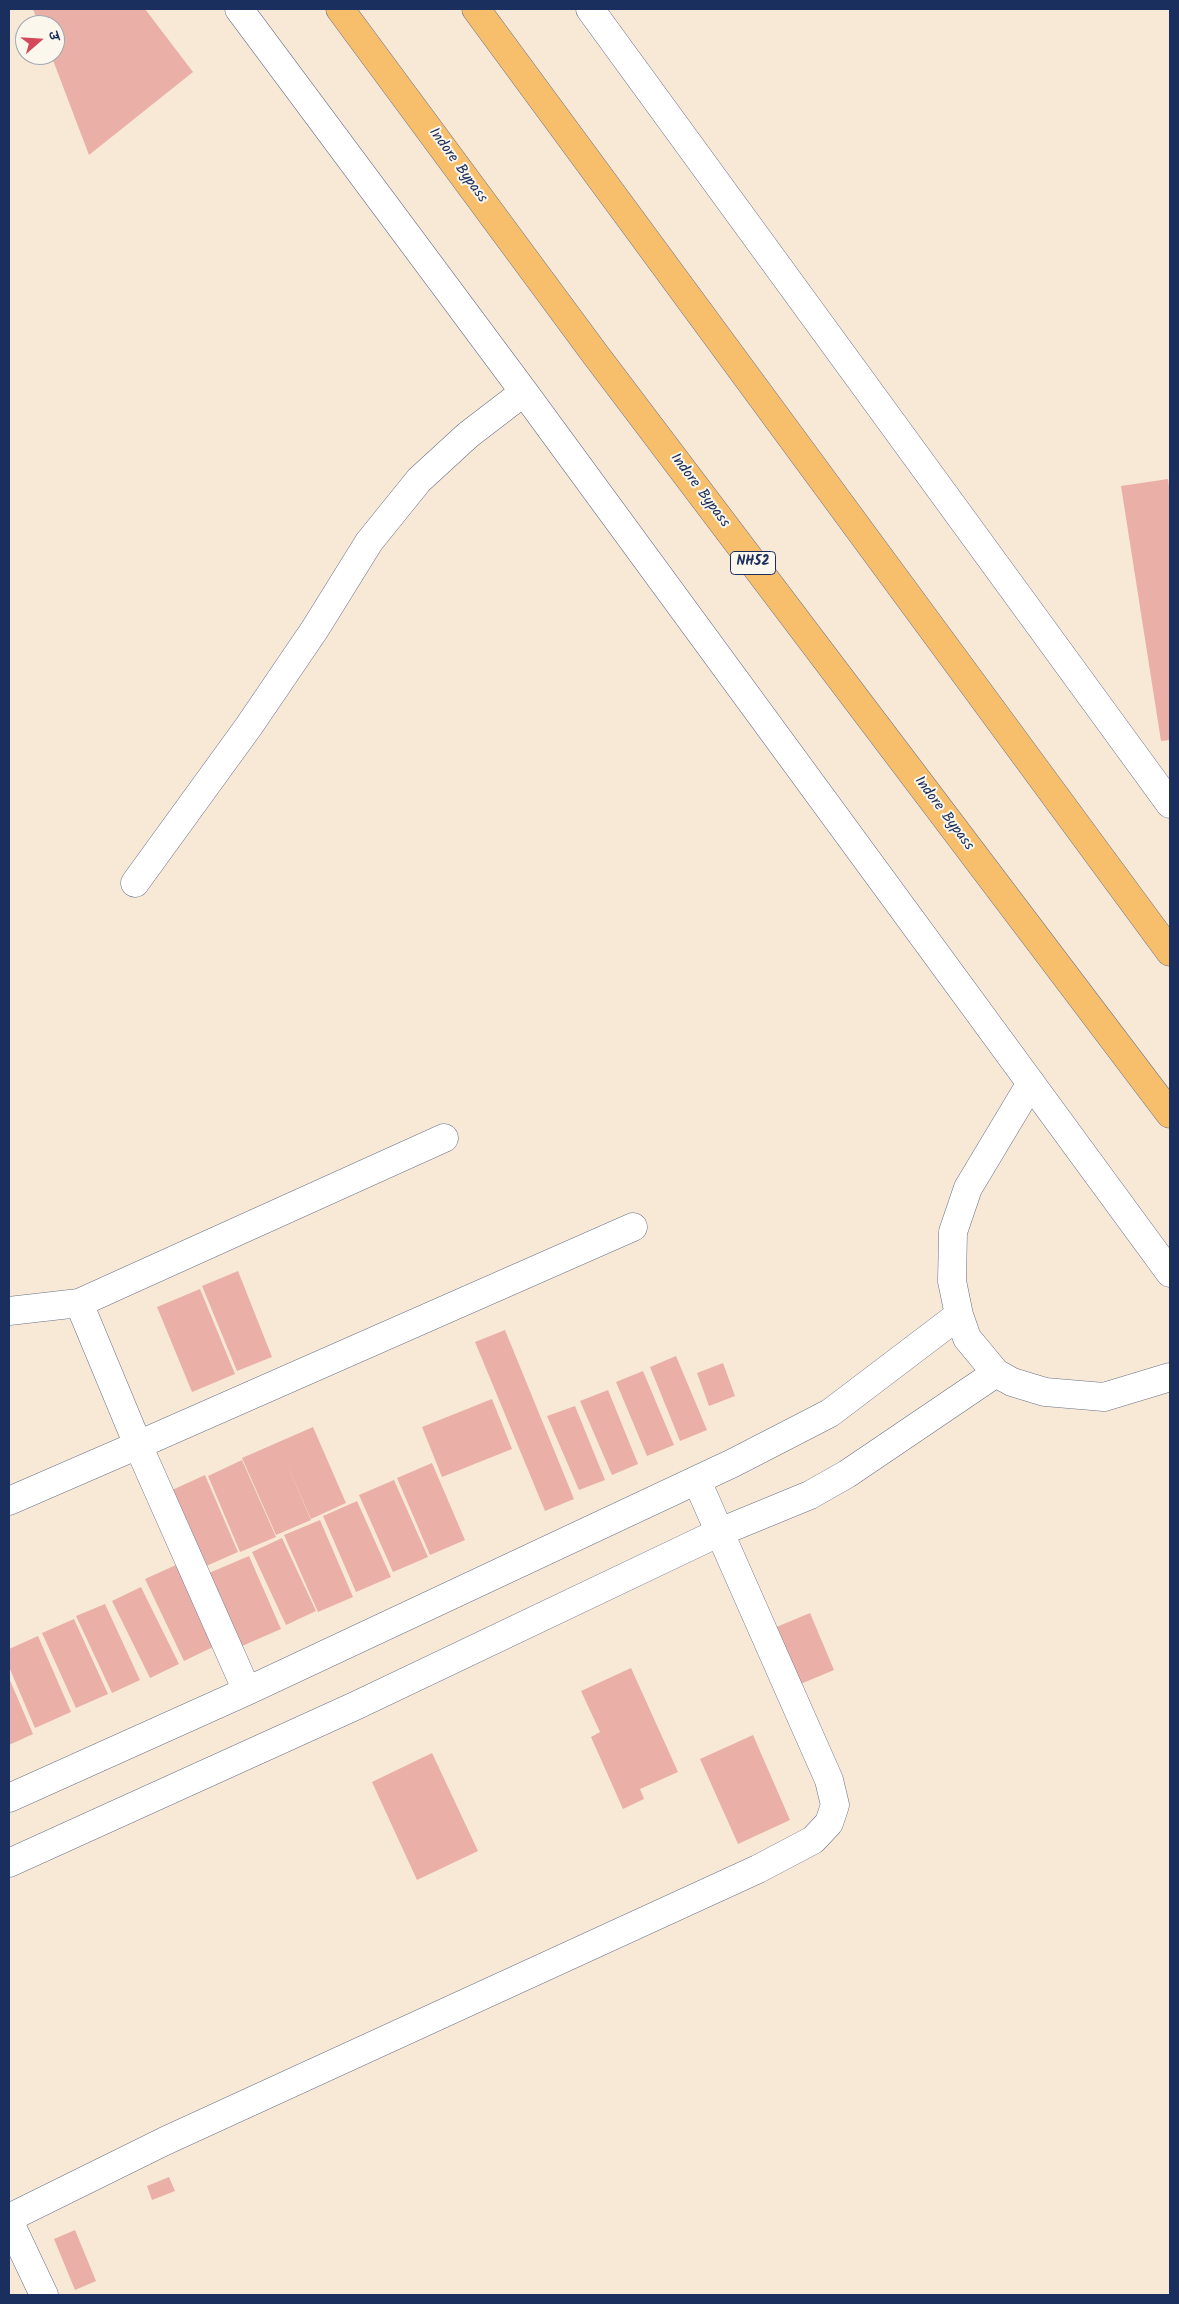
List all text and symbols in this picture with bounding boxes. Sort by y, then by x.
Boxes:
north arrow [15,15,65,65]
text: उ [41,28,65,43]
street label: Indore Bypass [424,125,490,207]
street label: Indore Bypass [665,450,733,532]
road number: NH52 [730,552,776,574]
street label: Indore Bypass [909,773,977,855]

